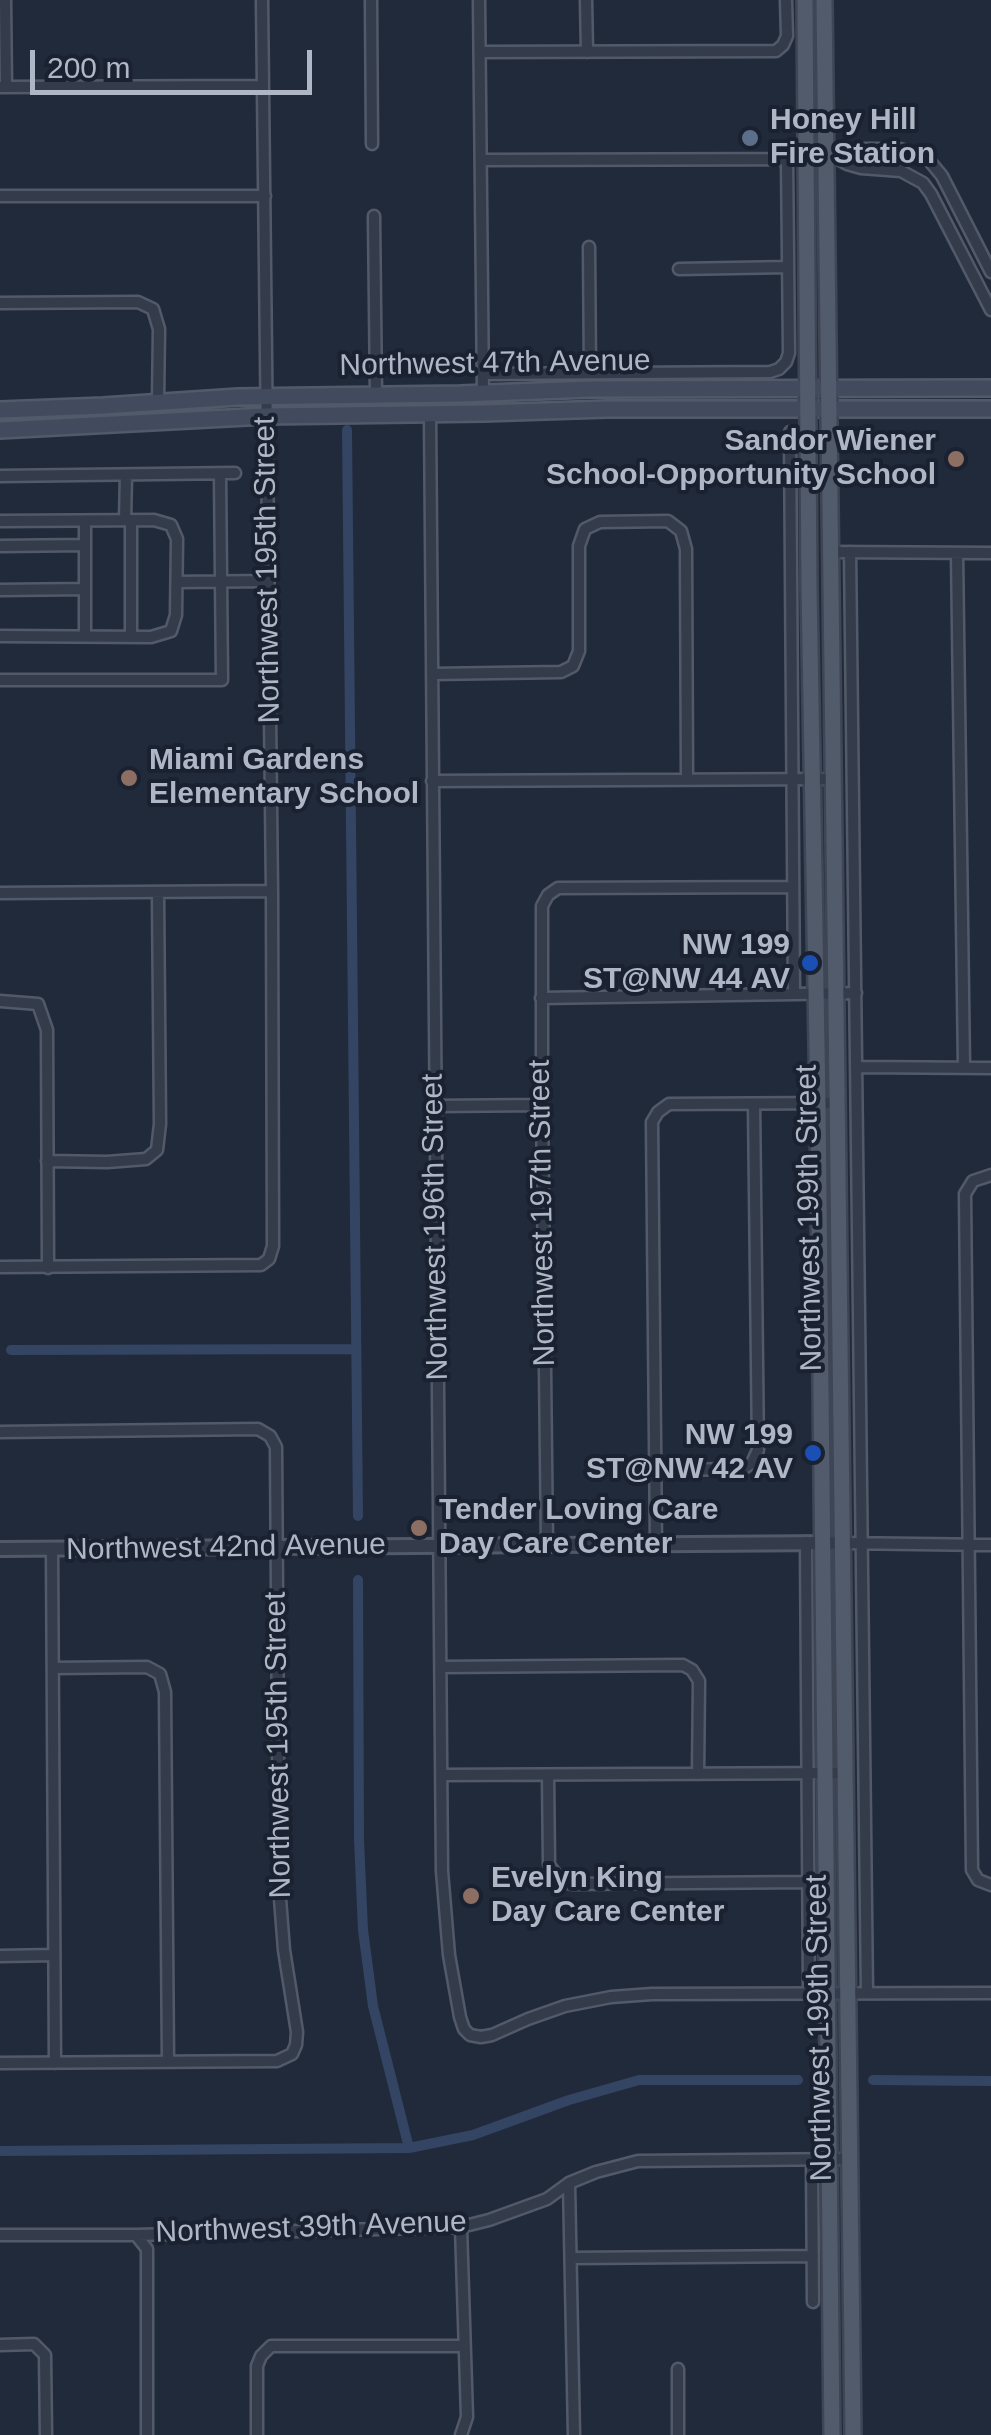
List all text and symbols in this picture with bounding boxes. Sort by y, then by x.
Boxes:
scale bar [35,30,318,92]
text: 200 m [47,51,130,84]
place label: Honey Hill Fire Station [770,103,935,174]
marker: Honey Hill Fire Station [739,127,761,149]
street label: Northwest 47th Avenue [339,343,651,385]
street label: Northwest 195th Street [247,416,289,724]
place label: Sandor Wiener School-Opportunity School [546,424,936,494]
marker: Sandor Wiener School-Opportunity School [945,448,967,470]
place label: Miami Gardens Elementary School [149,743,419,814]
marker: Miami Gardens Elementary School [118,767,140,789]
place label: NW 199 ST@NW 44 AV [583,928,790,998]
marker: NW 199 ST@NW 44 AV [799,952,821,974]
street label: Northwest 197th Street [522,1059,564,1367]
street label: Northwest 199th Street [789,1064,831,1372]
street label: Northwest 196th Street [415,1073,457,1381]
place label: NW 199 ST@NW 42 AV [586,1418,793,1488]
marker: NW 199 ST@NW 42 AV [802,1442,824,1464]
place label: Tender Loving Care Day Care Center [439,1493,718,1564]
marker: Tender Loving Care Day Care Center [408,1517,430,1539]
street label: Northwest 42nd Avenue [66,1527,386,1569]
street label: Northwest 195th Street [258,1591,300,1899]
place label: Evelyn King Day Care Center [491,1861,724,1932]
street label: Northwest 199th Street [799,1874,841,2182]
marker: Evelyn King Day Care Center [460,1885,482,1907]
street label: Northwest 39th Avenue [155,2205,467,2251]

